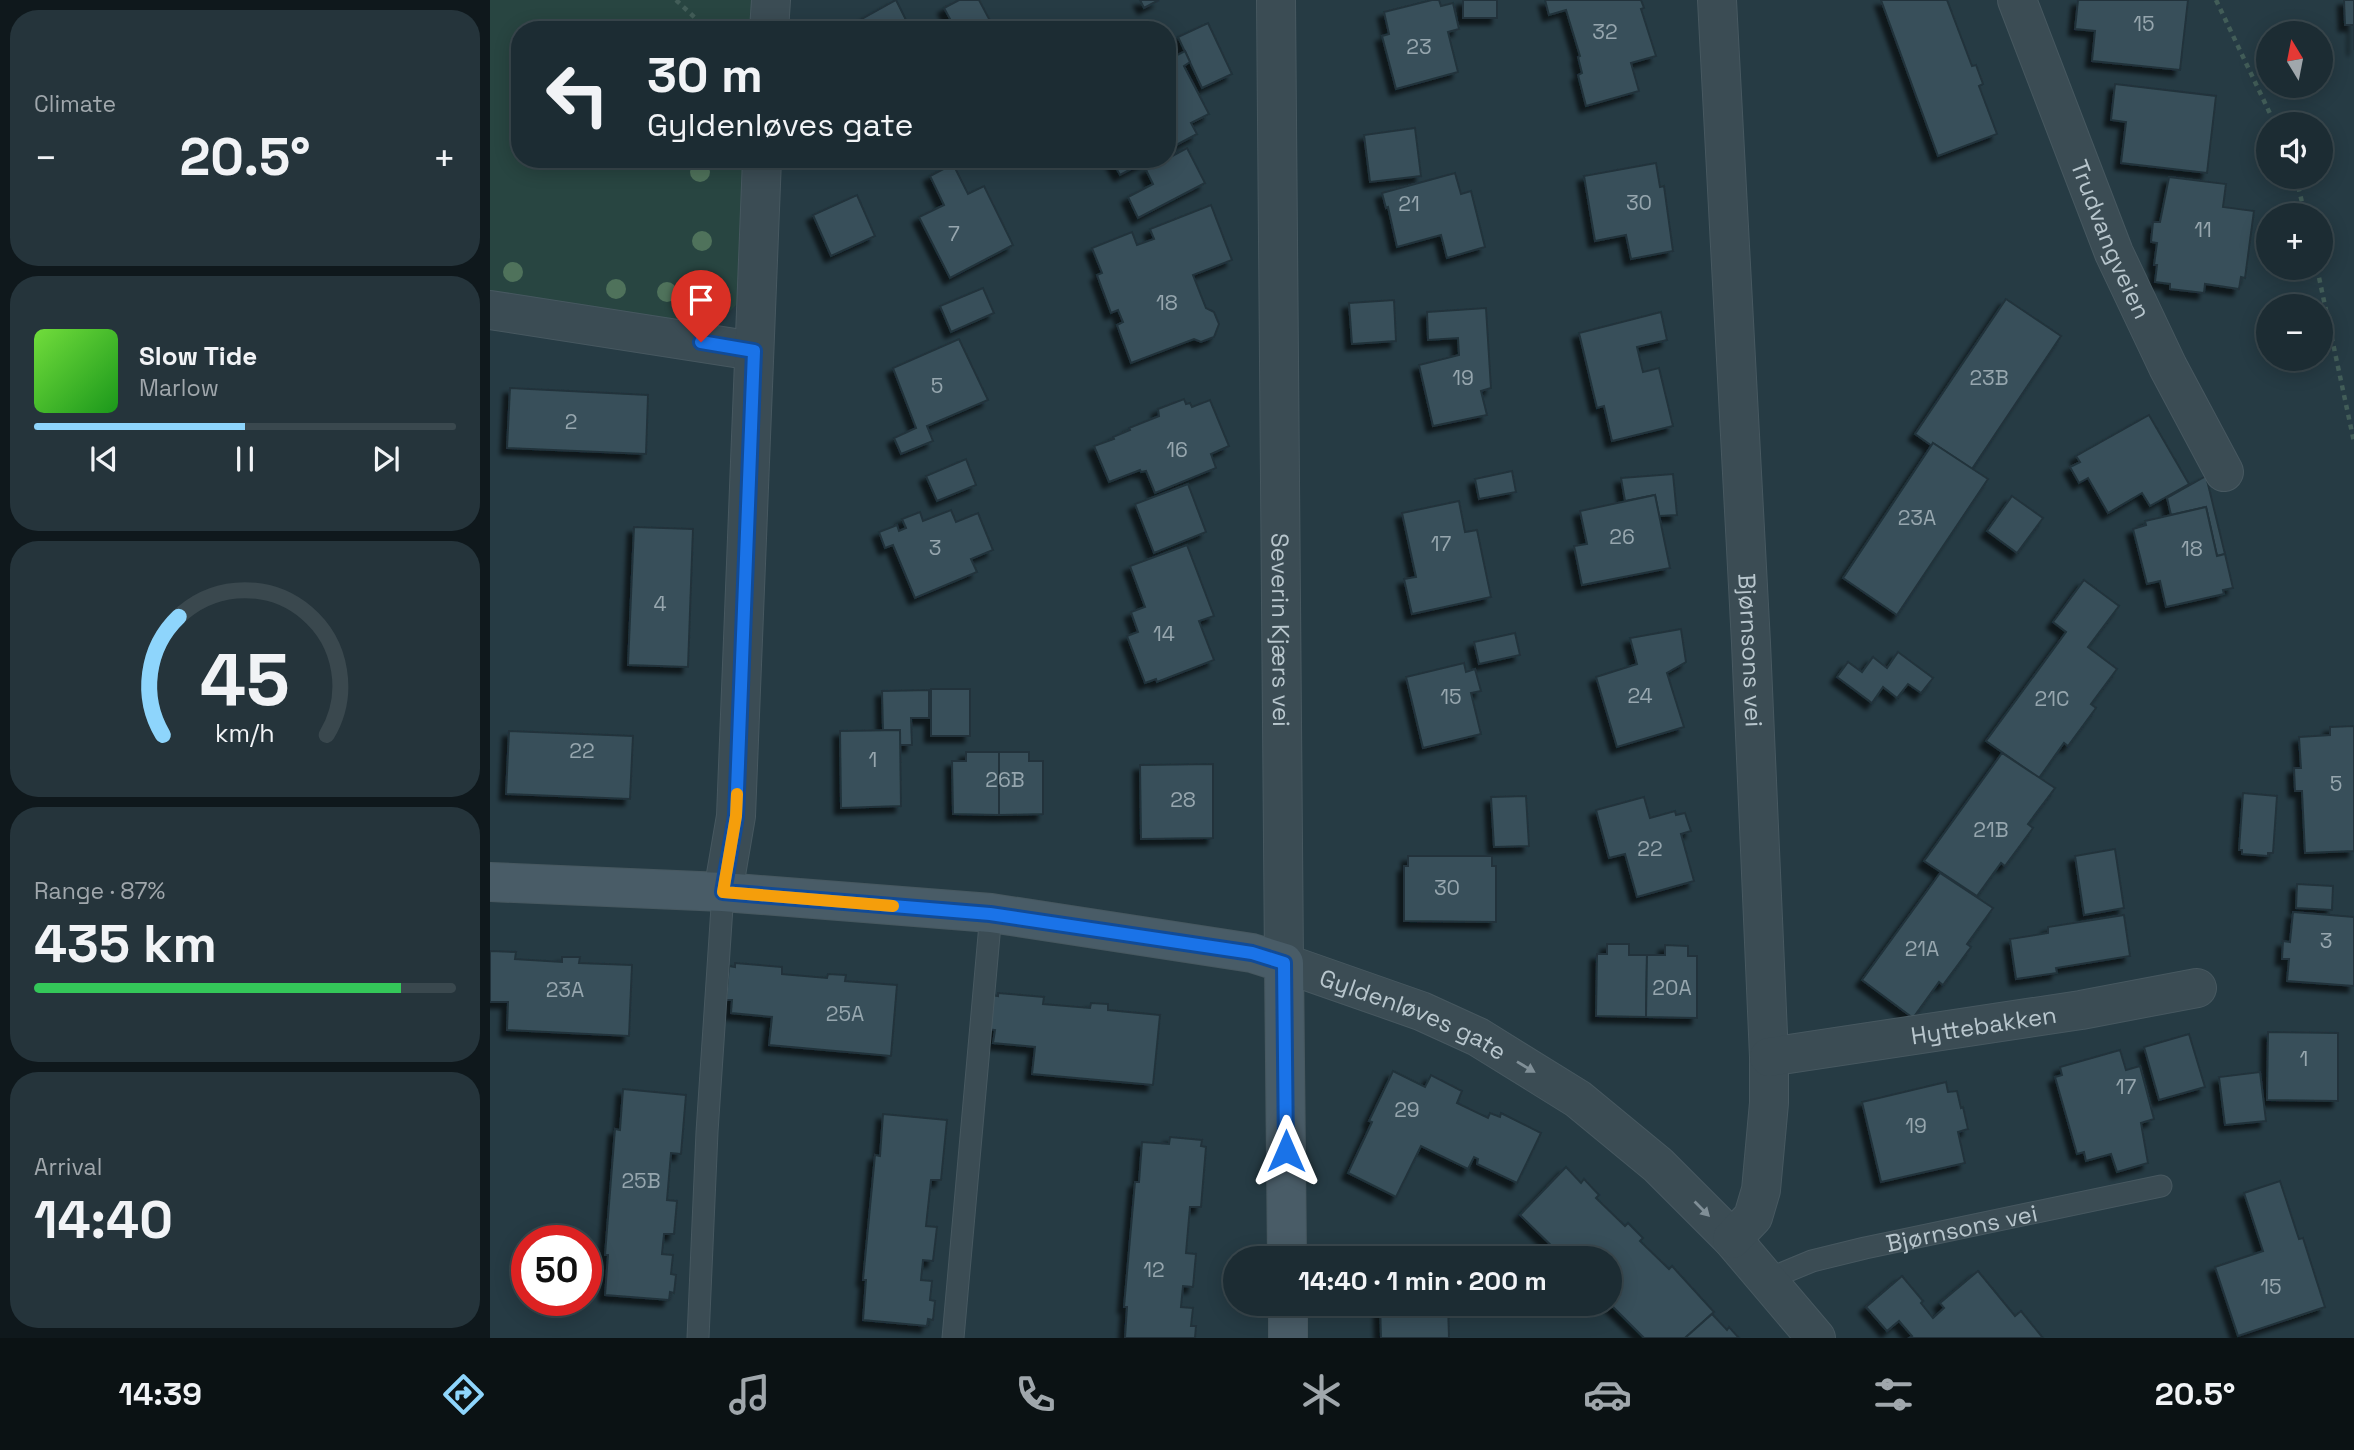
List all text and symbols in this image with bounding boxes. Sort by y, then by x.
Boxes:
house number: 15 [2133,10,2155,37]
house number: 32 [1592,18,1618,45]
north arrow [2256,21,2333,98]
map controls [2256,21,2333,371]
house number: 23 [1406,33,1432,60]
text: 30 m [647,44,763,106]
icon: left [532,49,623,140]
text: Climate [34,89,116,119]
text: Gyldenløves gate [647,105,913,145]
button: sound [2256,112,2333,189]
text: 20.5° [179,124,311,190]
text: − [34,134,58,182]
text: + [432,134,456,182]
street label: Trudvangveien [2064,155,2158,324]
house number: 30 [1626,189,1652,216]
house number: 21 [1398,190,1420,217]
button: + [2256,203,2333,280]
house number: 11 [2194,216,2212,243]
house number: 7 [948,220,960,247]
pin [671,270,731,342]
icon: arrive [682,281,720,319]
house number: 18 [1156,289,1178,316]
button: − [2256,294,2333,371]
text: Slow Tide [139,339,257,373]
house number: 19 [1452,364,1474,391]
house number: 23B [1969,364,2009,391]
house number: 5 [931,372,943,399]
text: Marlow [139,373,219,403]
house number: 2 [565,408,577,435]
house number: 16 [1166,436,1188,463]
icon: previous [85,440,123,478]
icon: pause [226,440,264,478]
icon: next [367,440,405,478]
house number: 23A [1898,504,1936,531]
house number: 26 [1609,523,1635,550]
house number: 17 [1431,530,1451,557]
street label: Severin Kjærs vei [1265,533,1298,727]
house number: 3 [929,534,941,561]
house number: 18 [2181,535,2203,562]
street label: Bjørnsons vei [1732,572,1770,728]
house number: 4 [653,590,667,617]
house number: 14 [1153,620,1175,647]
text: 45 [200,633,290,726]
house number: 24 [1627,682,1653,709]
house number: 15 [1440,683,1462,710]
house number: 21C [2035,685,2069,712]
text: km/h [215,717,275,749]
house number: 22 [569,737,595,764]
house number: 1 [869,746,877,773]
house number: 26B [985,766,1025,793]
house number: 5 [2330,770,2342,797]
house number: 28 [1170,786,1196,813]
house number: 21B [1973,816,2009,843]
house number: 22 [1637,835,1663,862]
house number: 30 [1434,874,1460,901]
text: Range · 87% [34,876,165,906]
text: 435 km [34,911,217,977]
house number: 3 [2320,927,2332,954]
house number: 21A [1905,935,1939,962]
street label: Gyldenløves gate [1316,961,1513,1067]
house number: 20A [1652,974,1692,1001]
house number: 23A [546,976,584,1003]
street label: Hyttebakken [1909,998,2059,1051]
house number: 25A [826,1000,864,1027]
house number: 1 [2300,1045,2308,1072]
one-way arrow [1516,1061,1535,1074]
house number: 17 [2116,1073,2136,1100]
house number: 29 [1394,1096,1420,1123]
house number: 19 [1905,1112,1927,1139]
position arrow [1249,1114,1323,1188]
text: Arrival [34,1152,102,1182]
house number: 25B [621,1167,661,1194]
text: 14:40 [34,1187,173,1253]
street label: Bjørnsons vei [1883,1197,2040,1259]
one-way arrow [1694,1201,1711,1218]
speed limit sign: 50 [511,1225,602,1316]
house number: 12 [1143,1256,1165,1283]
text: 14:40 · 1 min · 200 m [1298,1264,1547,1298]
house number: 15 [2260,1273,2282,1300]
icon: directions [439,1370,488,1419]
icon: music [725,1370,774,1419]
icon: phone [1011,1370,1060,1419]
icon: climate [1297,1370,1346,1419]
icon: car [1583,1370,1632,1419]
icon: filters [1869,1370,1918,1419]
text: 14:39 [118,1374,202,1414]
text: 20.5° [2155,1374,2235,1414]

